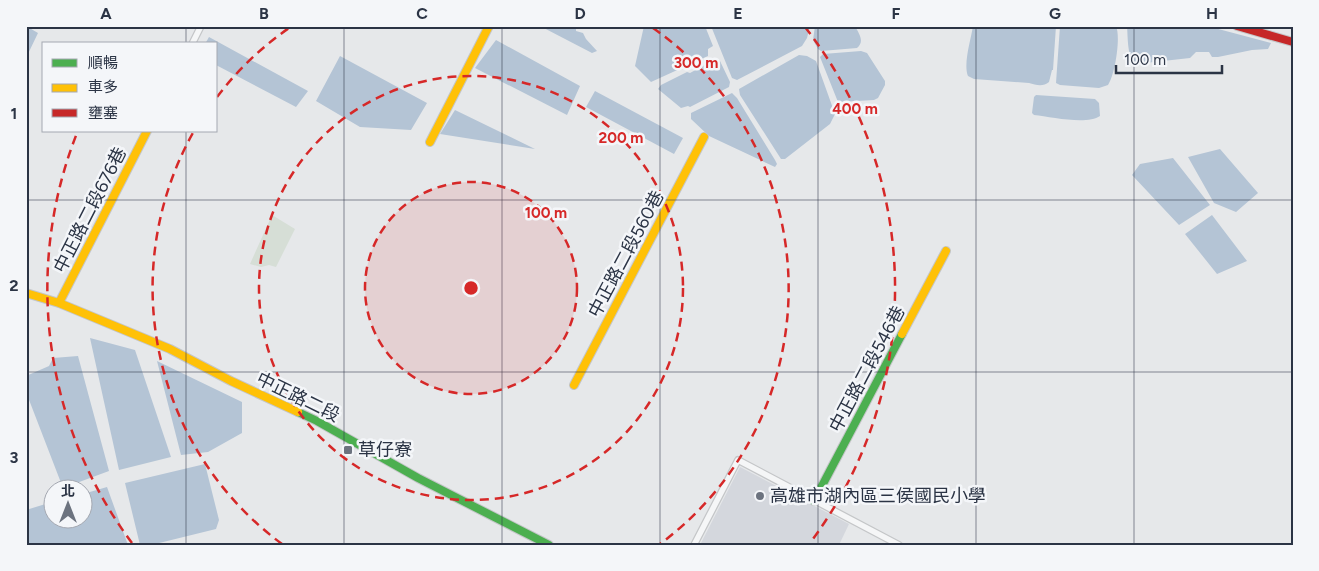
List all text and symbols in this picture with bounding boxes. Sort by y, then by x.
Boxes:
text: A [100,4,112,23]
text: B [259,4,269,23]
text: C [416,4,428,23]
text: D [574,4,586,23]
text: E [733,4,743,23]
text: F [892,4,901,23]
text: G [1049,4,1061,23]
text: H [1206,4,1218,23]
legend [42,42,218,132]
scale bar [1116,42,1223,74]
text: 100 m [1124,51,1166,69]
text: 順暢 [88,54,118,72]
text: 300 m [674,54,718,72]
text: 車多 [88,78,118,96]
text: 400 m [832,100,878,118]
text: 1 [11,104,17,123]
text: 壅塞 [88,104,118,122]
text: 200 m [599,129,643,147]
street label: 中正路二段676巷 [49,144,131,276]
street label: 中正路二段560巷 [583,187,669,321]
text: 100 m [525,204,567,222]
text: 2 [9,276,19,295]
centre of rings [462,279,480,297]
street label: 中正路二段546巷 [824,302,910,436]
street label: 中正路二段 [253,367,343,427]
place label: 草仔寮 [358,439,412,461]
marker: 草仔寮 [342,444,354,456]
text: 3 [10,448,19,467]
north arrow [42,478,92,528]
text: 北 [61,483,75,500]
place label: 高雄市湖內區三侯國民小學 [770,485,986,507]
marker: 高雄市湖內區三侯國民小學 [754,490,766,502]

